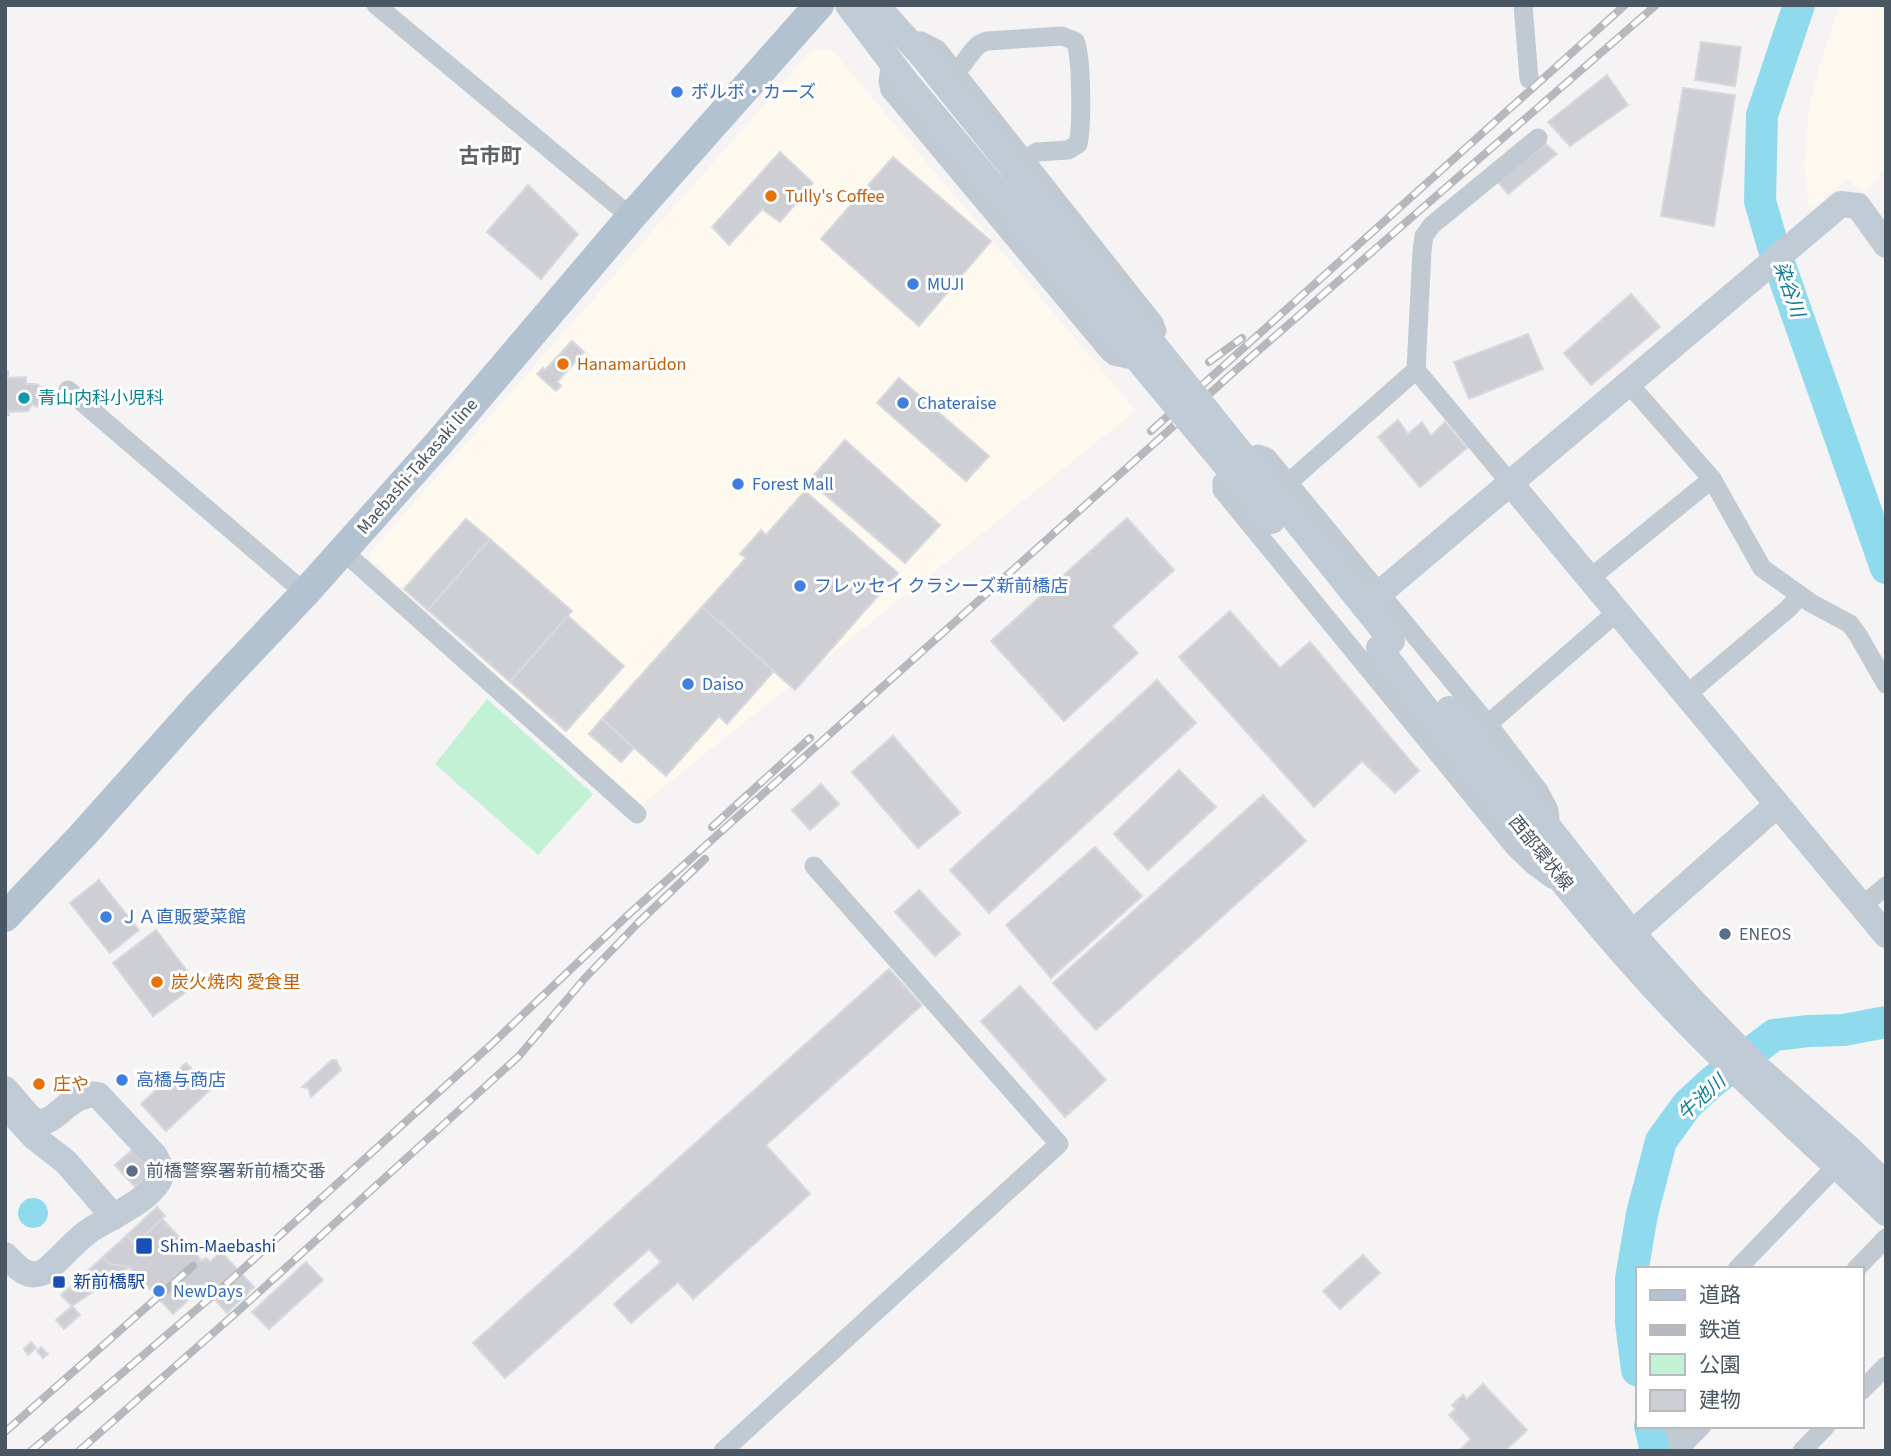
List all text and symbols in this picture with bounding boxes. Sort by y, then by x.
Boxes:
place label: ボルボ・カーズ [691,80,816,105]
marker: ボルボ・カーズ [669,84,685,100]
district label: 古市町 [459,141,522,171]
place label: Tully's Coffee [785,184,885,209]
marker: Tully's Coffee [763,188,779,204]
water label: 染谷川 [1767,258,1811,323]
place label: MUJI [927,272,964,297]
marker: MUJI [905,276,921,292]
place label: Hanamarūdon [577,352,686,377]
marker: Hanamarūdon [555,356,571,372]
place label: 青山内科小児科 [38,386,164,411]
marker: 青山内科小児科 [16,390,32,406]
place label: Chateraise [917,391,997,416]
street label: Maebashi-Takasaki line [351,393,484,540]
marker: Chateraise [895,395,911,411]
place label: Forest Mall [752,472,834,497]
marker: Forest Mall [730,476,746,492]
place label: フレッセイ クラシーズ新前橋店 [814,574,1068,599]
marker: フレッセイ クラシーズ新前橋店 [792,578,808,594]
place label: Daiso [702,672,744,697]
marker: Daiso [680,676,696,692]
street label: 西部環状線 [1503,810,1579,896]
place label: ＪＡ直販愛菜館 [120,905,246,930]
marker: ＪＡ直販愛菜館 [98,909,114,925]
place label: ENEOS [1739,922,1791,947]
marker: ENEOS [1717,926,1733,942]
place label: 炭火焼肉 愛食里 [171,970,301,995]
marker: 炭火焼肉 愛食里 [149,974,165,990]
water label: 牛池川 [1672,1067,1734,1127]
place label: 高橋与商店 [136,1068,226,1093]
place label: 庄や [53,1072,89,1097]
marker: 高橋与商店 [114,1072,130,1088]
marker: 庄や [31,1076,47,1092]
place label: 前橋警察署新前橋交番 [146,1159,326,1184]
marker: 前橋警察署新前橋交番 [124,1163,140,1179]
place label: Shim-Maebashi [160,1234,276,1259]
marker: Shim-Maebashi [134,1236,154,1256]
legend [1636,1267,1863,1428]
place label: 新前橋駅 [73,1270,145,1295]
marker: 新前橋駅 [51,1274,67,1290]
place label: NewDays [173,1279,243,1304]
text: 道路 [1699,1280,1741,1310]
marker: NewDays [151,1283,167,1299]
text: 鉄道 [1699,1315,1741,1345]
text: 公園 [1699,1350,1741,1380]
text: 建物 [1699,1385,1741,1415]

